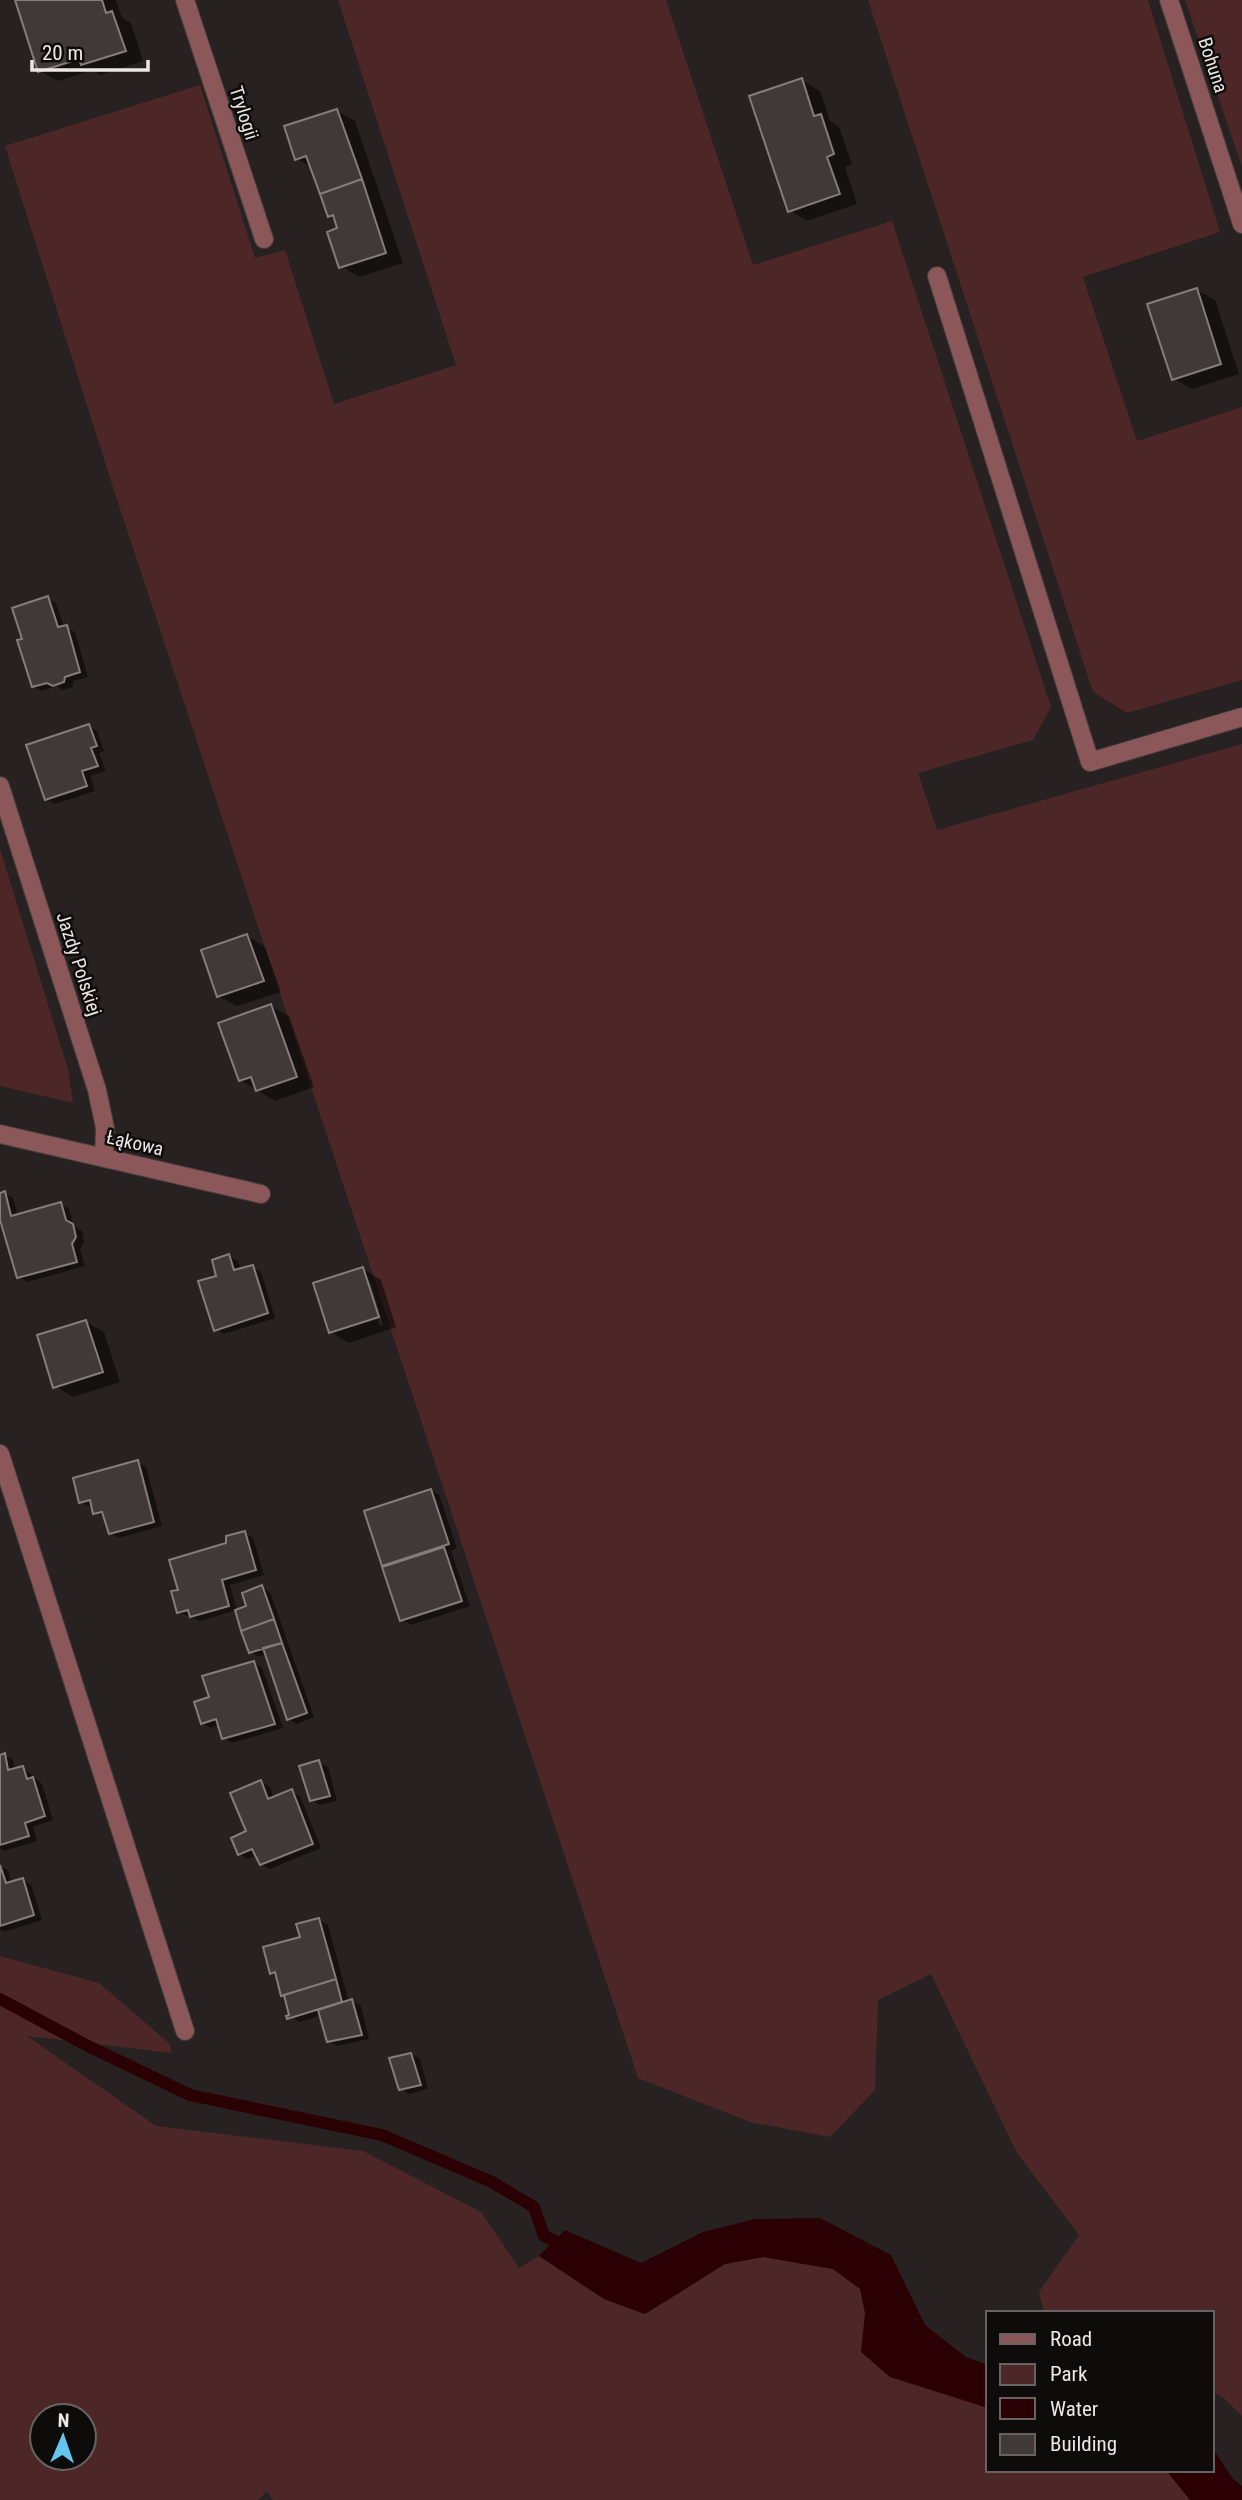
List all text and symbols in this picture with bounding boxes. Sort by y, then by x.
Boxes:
scale bar [32,28,147,72]
street label: Bohuna [1193,35,1233,95]
text: 20 m [42,41,83,65]
street label: Trylogii [225,83,263,143]
street label: Jazdy Polskiej [51,909,107,1019]
street label: Łąkowa [104,1125,166,1161]
legend [986,2311,1214,2472]
text: Road [1050,2327,1092,2351]
text: Park [1050,2362,1088,2386]
text: Water [1050,2397,1098,2421]
north arrow [28,2402,98,2472]
text: N [57,2409,70,2432]
text: Building [1050,2432,1117,2456]

